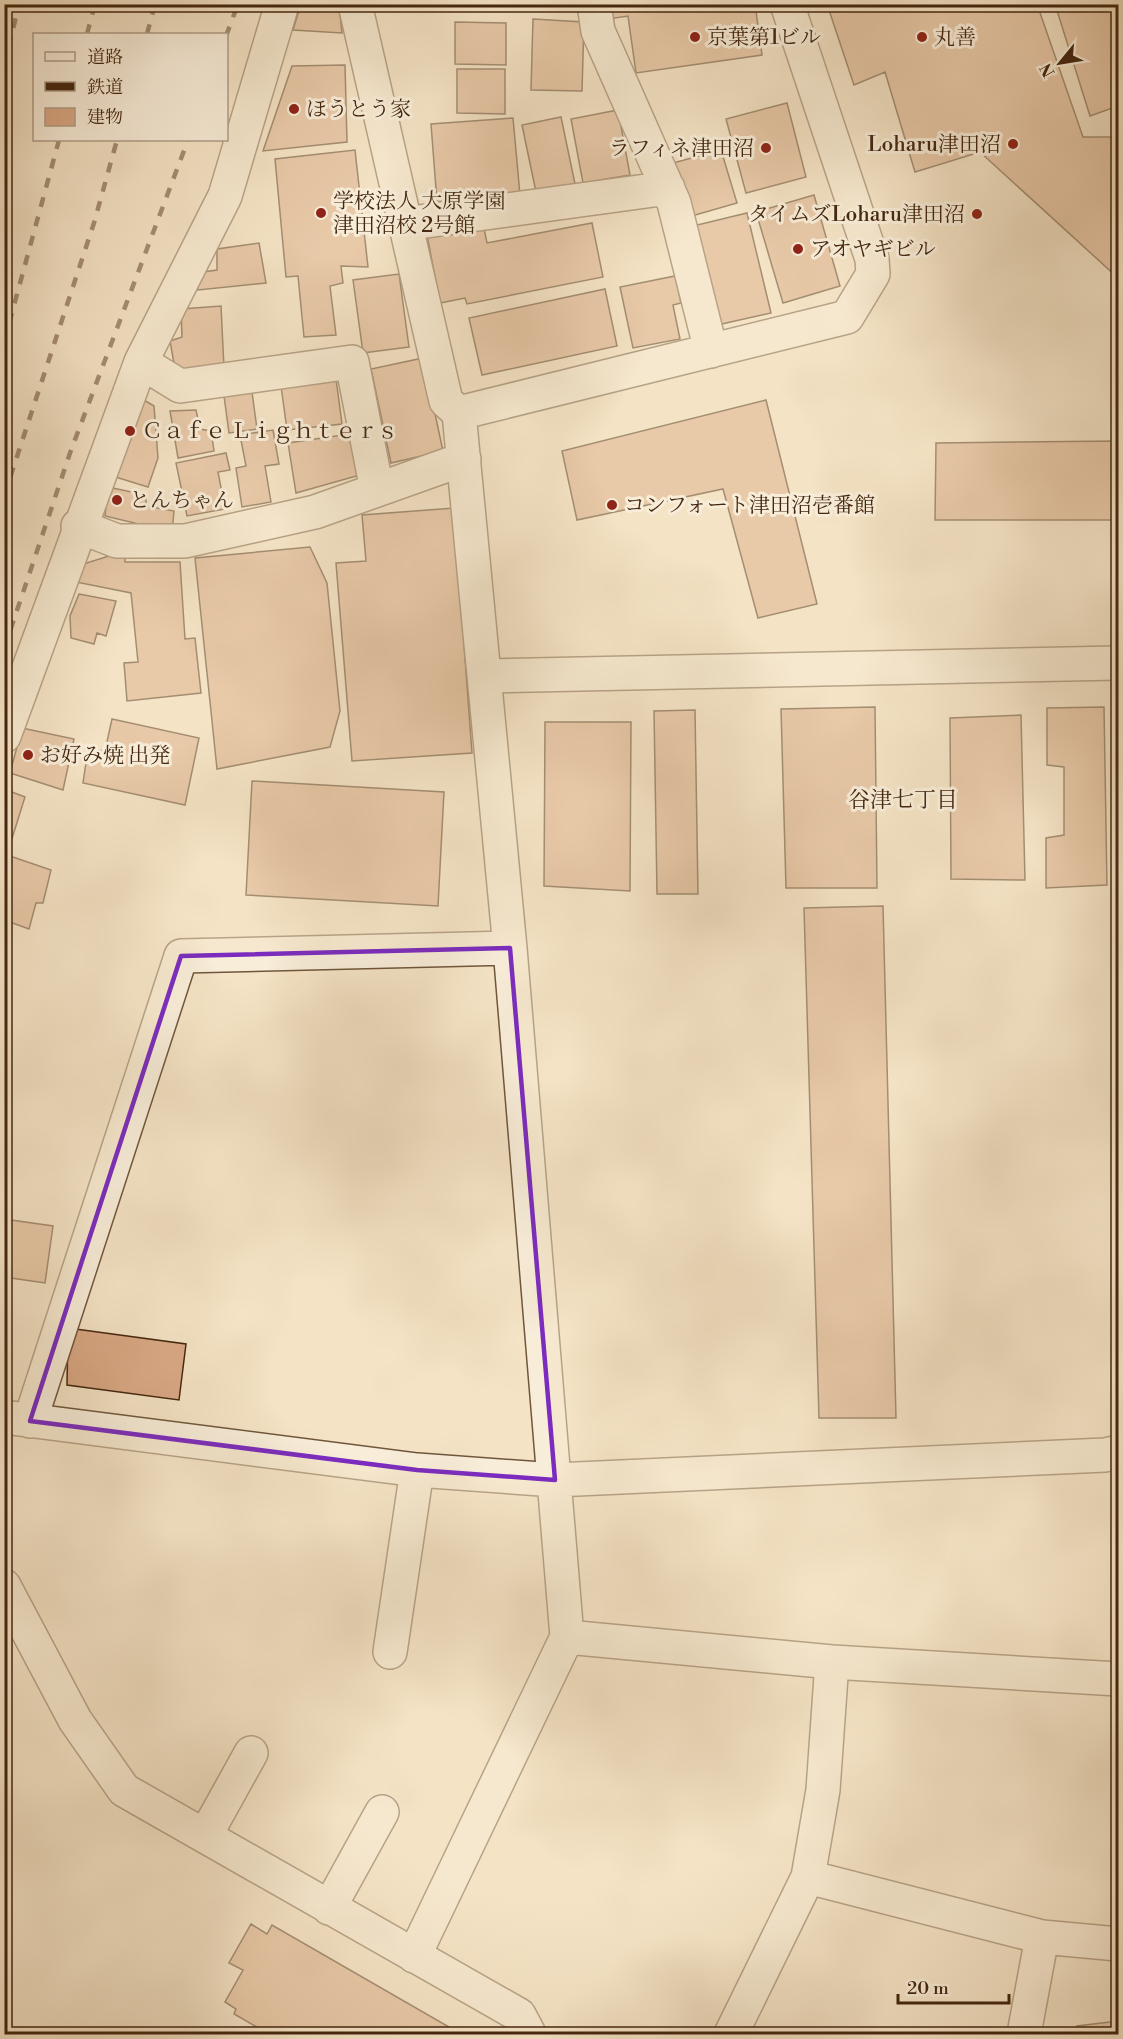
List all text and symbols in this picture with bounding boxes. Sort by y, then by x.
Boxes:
place label: 京葉第1ビル [707,25,821,51]
place label: 丸善 [934,25,976,51]
marker: 京葉第1ビル [688,30,702,44]
marker: 丸善 [915,30,929,44]
legend [33,33,228,141]
north arrow [1030,33,1090,93]
text: 道路 [87,46,123,69]
text: N [1036,59,1060,80]
text: 鉄道 [87,76,123,99]
place label: ほうとう家 [306,97,411,123]
marker: ほうとう家 [287,102,301,116]
text: 建物 [87,106,123,129]
place label: Loharu津田沼 [868,132,1001,158]
place label: ラフィネ津田沼 [609,136,754,162]
marker: Loharu津田沼 [1006,137,1020,151]
marker: ラフィネ津田沼 [759,141,773,155]
place label: 学校法人 大原学園 津田沼校 2号館 [333,189,505,239]
place label: タイムズLoharu津田沼 [748,202,965,228]
marker: 学校法人 大原学園 津田沼校 2号館 [314,206,328,220]
marker: タイムズLoharu津田沼 [970,207,984,221]
place label: アオヤギビル [810,237,936,263]
marker: アオヤギビル [791,242,805,256]
place label: Ｃａｆｅ Ｌｉｇｈｔｅｒｓ [142,419,398,445]
marker: Ｃａｆｅ Ｌｉｇｈｔｅｒｓ [123,424,137,438]
place label: とんちゃん [129,488,234,514]
marker: とんちゃん [110,493,124,507]
place label: コンフォート津田沼壱番館 [624,493,875,519]
marker: コンフォート津田沼壱番館 [605,498,619,512]
place label: お好み焼 出発 [40,743,170,769]
marker: お好み焼 出発 [21,748,35,762]
district label: 谷津七丁目 [848,787,958,814]
scale bar [898,1967,1009,2005]
text: 20 m [907,1977,949,2000]

